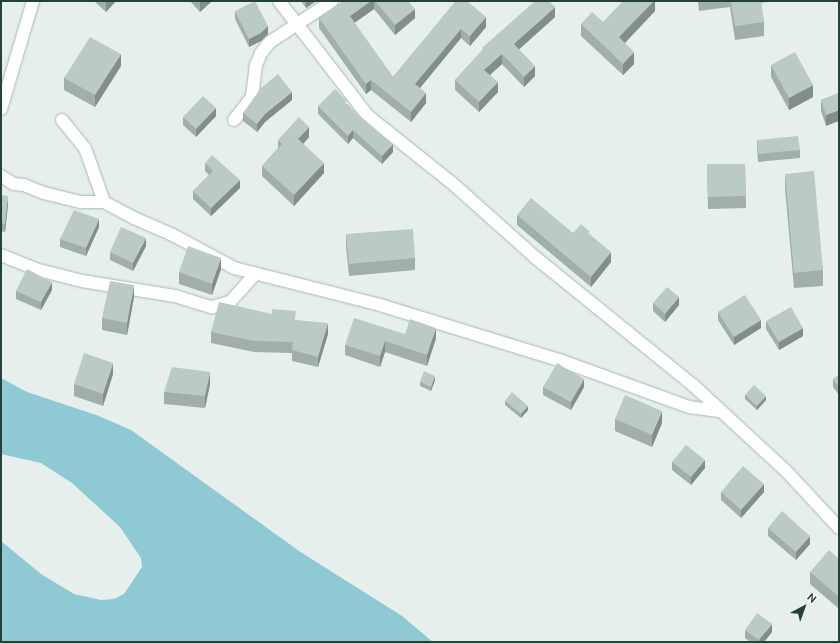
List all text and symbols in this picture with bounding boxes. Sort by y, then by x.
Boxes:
north arrow [784,587,824,627]
text: N [805,591,819,605]

